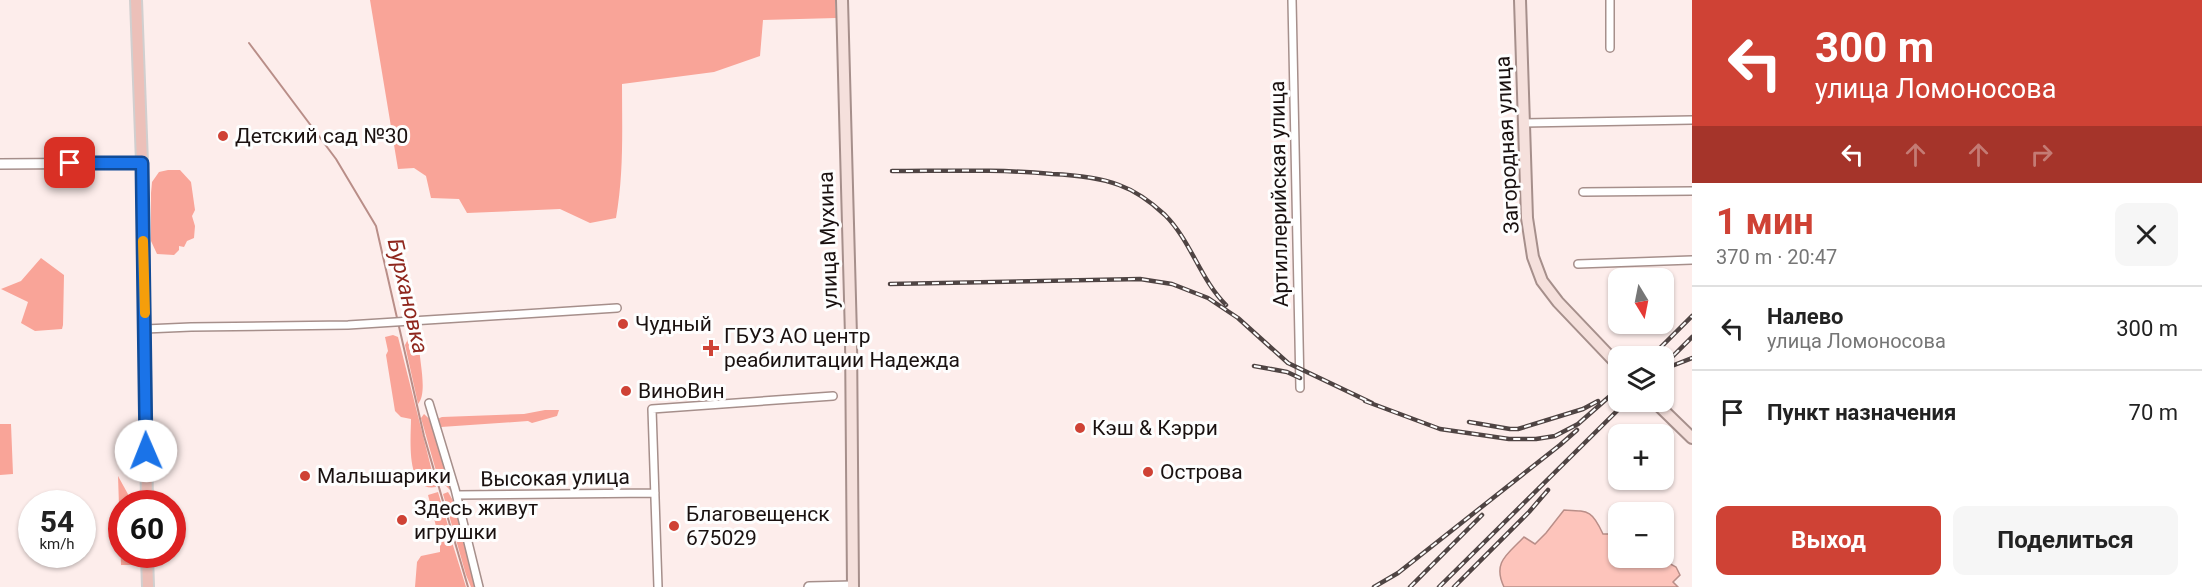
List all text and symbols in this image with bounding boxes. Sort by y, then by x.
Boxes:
text: 300 m [1815,23,1934,72]
icon: left [1716,24,1794,102]
street label: Загородная улица [1490,55,1524,235]
text: улица Ломоносова [1815,73,2056,105]
street label: Артиллерийская улица [1265,81,1293,307]
place label: Детский сад №30 [235,124,408,148]
marker: Детский сад №30 [216,129,230,143]
pin [44,137,95,188]
icon: left [1836,138,1869,171]
icon: ahead [1899,138,1932,171]
icon: ahead [1962,138,1995,171]
icon: right [2025,138,2058,171]
icon: arrive [53,146,86,179]
street label: улица Мухина [814,171,842,309]
text: 1 мин [1716,201,1814,243]
button: close [2115,203,2178,266]
water label: Бурхановка [383,236,433,356]
text: 370 m · 20:47 [1716,245,1837,269]
north arrow [1608,268,1674,334]
map controls [1608,268,1674,568]
text: Налево [1767,304,1844,329]
place label: Чудный [635,312,712,336]
icon: left [1716,312,1749,345]
text: 300 m [2116,316,2178,341]
marker: Чудный [616,317,630,331]
place label: ГБУЗ АО центр реабилитации Надежда [724,324,960,372]
text: улица Ломоносова [1767,329,1946,353]
marker: ГБУЗ АО центр реабилитации Надежда [702,339,720,357]
button: layers [1608,346,1674,412]
place label: ВиноВин [638,379,725,403]
marker: ВиноВин [619,384,633,398]
icon: arrive [1716,396,1749,429]
text: Пункт назначения [1767,400,1956,425]
text: 70 m [2129,400,2178,425]
place label: Кэш & Кэрри [1092,416,1218,440]
position arrow [114,419,178,483]
marker: Кэш & Кэрри [1073,421,1087,435]
button: + [1608,424,1674,490]
place label: Острова [1160,460,1243,484]
place label: Малышарики [317,464,451,488]
street label: Высокая улица [480,465,630,491]
marker: Острова [1141,465,1155,479]
marker: Малышарики [298,469,312,483]
speed limit sign: 60 [108,490,186,568]
place label: Здесь живут игрушки [414,496,538,544]
place label: Благовещенск 675029 [686,502,830,550]
button: − [1608,502,1674,568]
text: 54 [40,504,74,539]
button: Выход [1716,506,1941,575]
button: Поделиться [1953,506,2178,575]
marker: Здесь живут игрушки [395,513,409,527]
marker: Благовещенск 675029 [667,519,681,533]
text: km/h [39,535,75,553]

